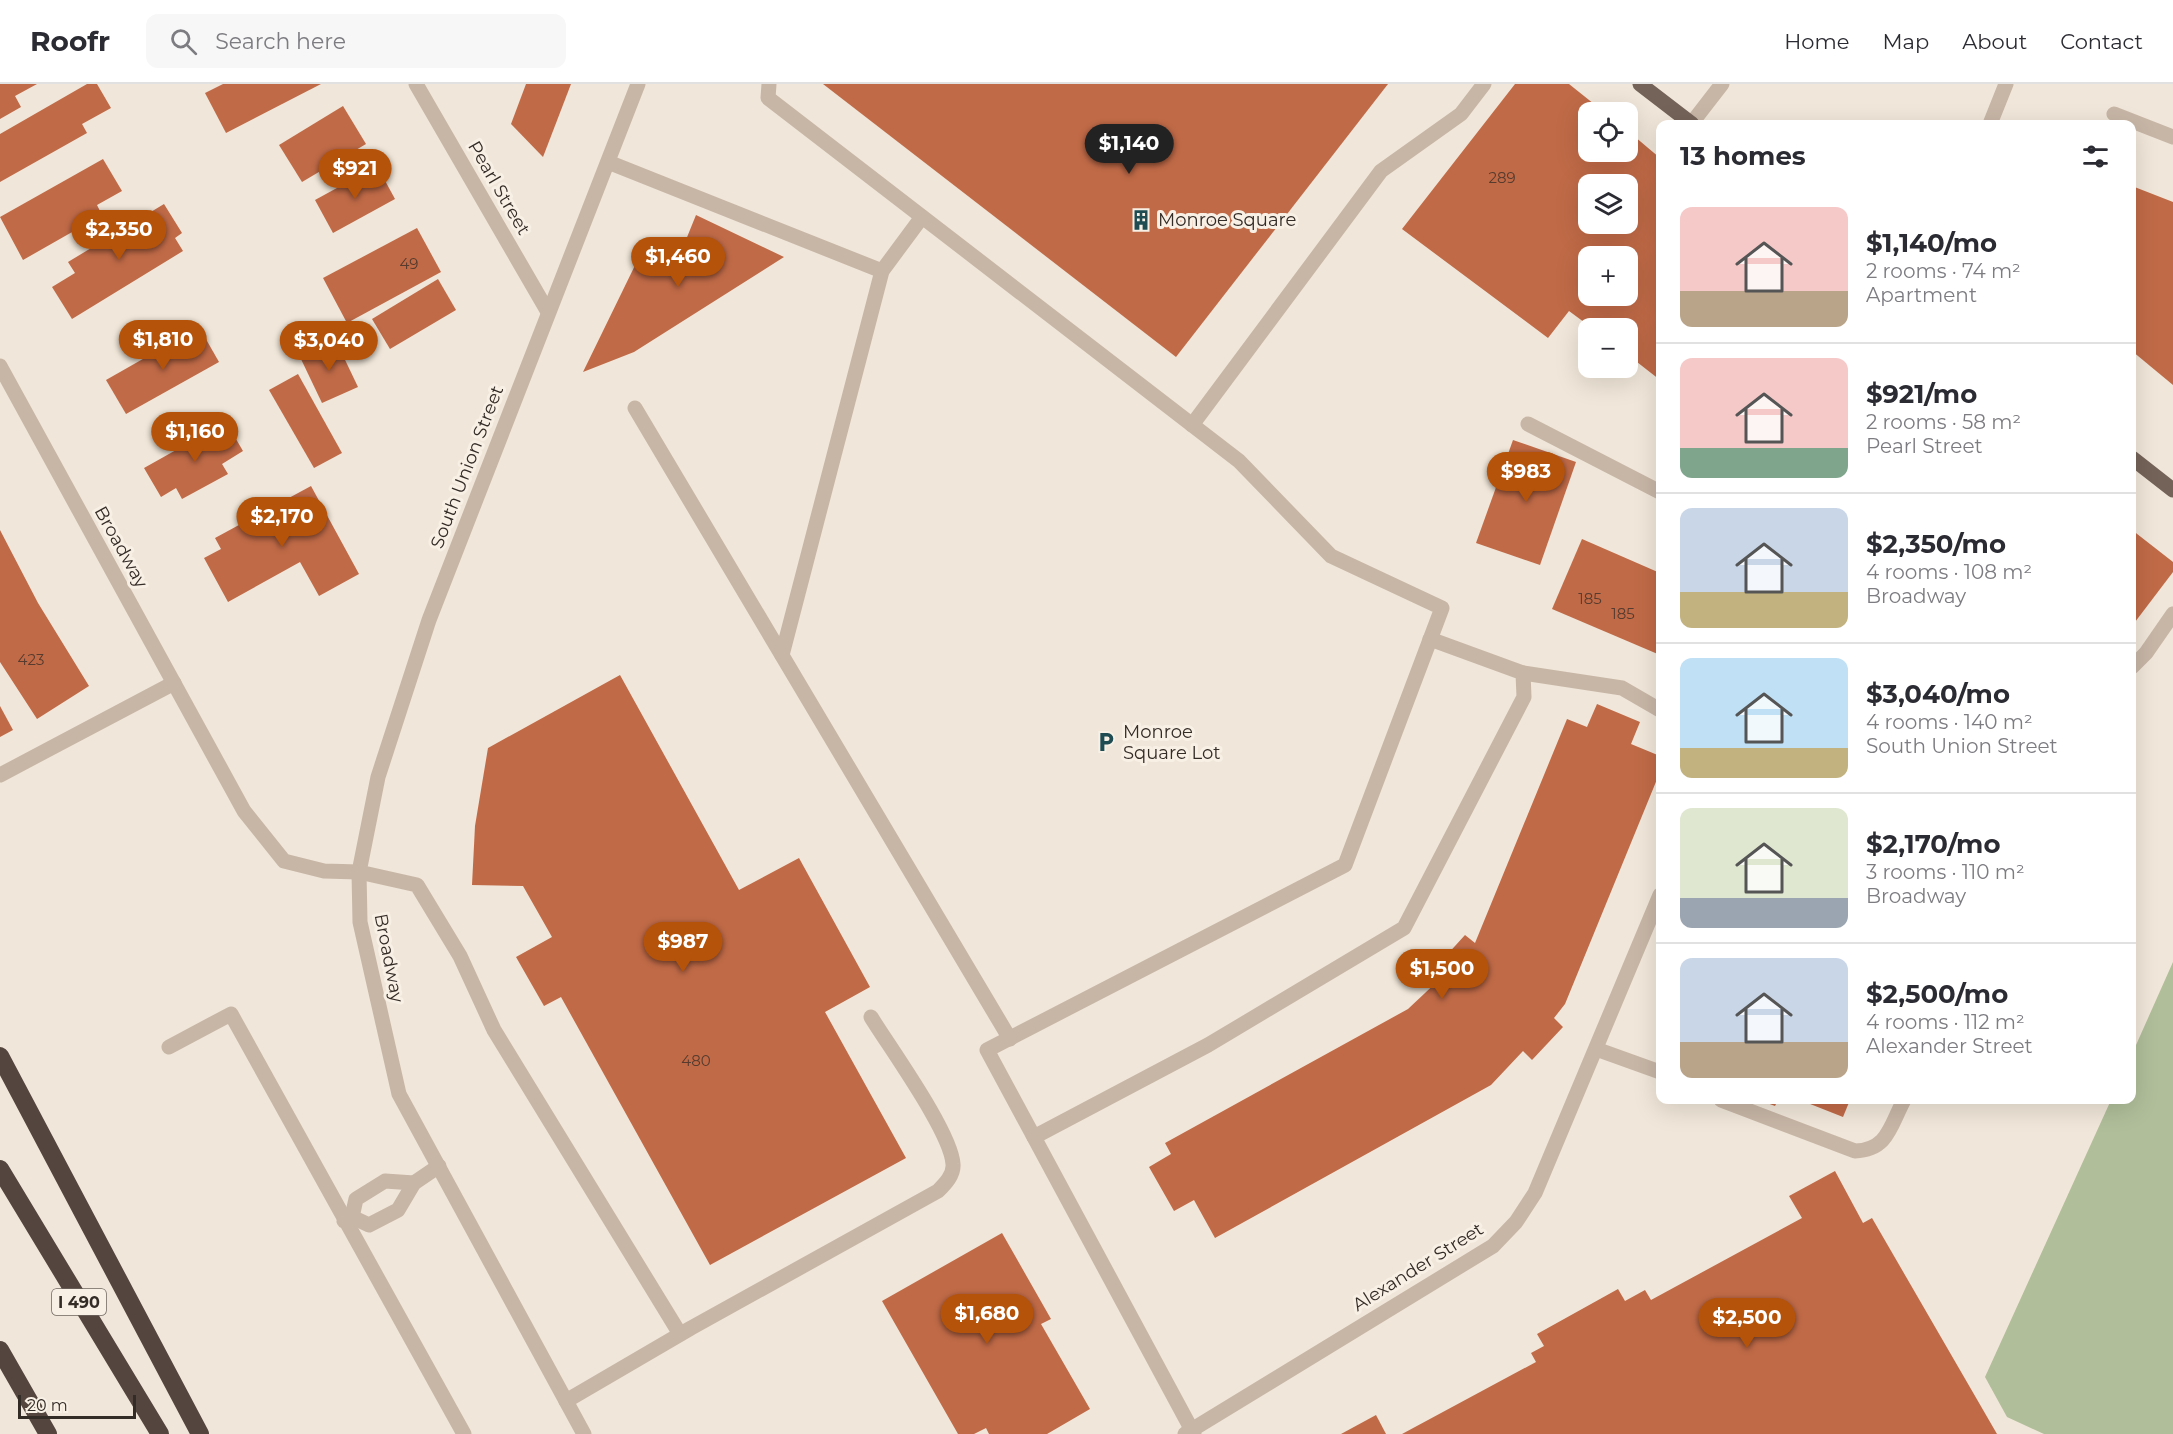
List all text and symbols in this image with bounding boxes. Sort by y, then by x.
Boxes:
search box [146,14,566,68]
text: Roofr [30,24,110,58]
icon: search [167,25,200,58]
text: Search here [215,28,346,55]
text: Home [1784,29,1849,54]
text: Map [1882,29,1929,54]
text: About [1962,29,2027,54]
text: Contact [2060,29,2143,54]
map controls [1578,102,1638,378]
button: locate [1578,102,1638,162]
pin: $1,140 [1080,124,1178,175]
text: $1,140 [1099,131,1159,155]
street label: Pearl Street [463,137,535,239]
text: 13 homes [1680,140,1806,172]
icon: filters [2079,140,2112,173]
pin: $921 [319,149,391,200]
text: $921 [333,156,377,180]
house number: 289 [1488,168,1516,187]
button: layers [1578,174,1638,234]
building icon: Monroe Square [1129,208,1153,232]
place label: Monroe Square [1158,209,1296,231]
pin: $2,350 [70,210,168,261]
text: $2,350 [85,217,153,241]
text: $1,140/mo [1866,227,1997,259]
icon: home [1728,231,1800,303]
pin: $1,460 [629,237,727,288]
text: $1,460 [645,244,711,268]
button: + [1578,246,1638,306]
house number: 49 [400,254,418,273]
text: 2 rooms · 74 m² [1866,259,2021,283]
text: Apartment [1866,283,1977,307]
button: − [1578,318,1638,378]
pin: $1,810 [114,320,212,371]
pin: $3,040 [280,321,378,372]
text: $1,810 [133,327,193,351]
text: $3,040 [294,328,364,352]
text: $921/mo [1866,378,1977,410]
icon: home [1728,382,1800,454]
street label: South Union Street [426,383,508,551]
text: 2 rooms · 58 m² [1866,410,2021,434]
pin: $1,160 [146,412,244,463]
text: $1,160 [165,419,225,443]
text: Pearl Street [1866,434,1983,458]
pin: $983 [1490,452,1562,503]
text: $983 [1501,459,1551,483]
pin: $2,170 [233,497,331,548]
street label: Broadway [90,502,153,592]
text: $2,170 [250,504,314,528]
text: $2,350/mo [1866,528,2006,560]
icon: home [1728,532,1800,604]
text: 4 rooms · 108 m² [1866,560,2032,584]
text: Broadway [1866,584,1966,608]
house number: 185 [1578,589,1602,608]
house number: 185 [1611,604,1635,623]
house number: 423 [18,650,44,669]
text: $3,040/mo [1866,678,2010,710]
icon: home [1728,682,1800,754]
text: 4 rooms · 140 m² [1866,710,2033,734]
place label: Monroe Square Lot [1123,721,1221,764]
parking icon: Monroe Square Lot [1094,730,1118,754]
text: South Union Street [1866,734,2058,758]
text: $2,170/mo [1866,828,2000,860]
icon: home [1728,832,1800,904]
text: 3 rooms · 110 m² [1866,860,2025,884]
text: Broadway [1866,884,1966,908]
street label: Broadway [370,912,408,1005]
pin: $987 [647,922,719,973]
text: $987 [658,929,708,953]
pin: $1,500 [1393,949,1491,1000]
text: $1,500 [1410,956,1474,980]
text: $2,500/mo [1866,978,2008,1010]
icon: home [1728,982,1800,1054]
text: 4 rooms · 112 m² [1866,1010,2025,1034]
text: Alexander Street [1866,1034,2033,1058]
house number: 480 [681,1051,711,1070]
street label: Alexander Street [1349,1218,1487,1316]
road number: I 490 [52,1289,106,1315]
pin: $1,680 [938,1294,1036,1345]
pin: $2,500 [1698,1298,1796,1349]
text: $1,680 [955,1301,1019,1325]
text: $2,500 [1712,1305,1782,1329]
scale bar [18,1392,136,1420]
text: 20 m [27,1396,68,1415]

